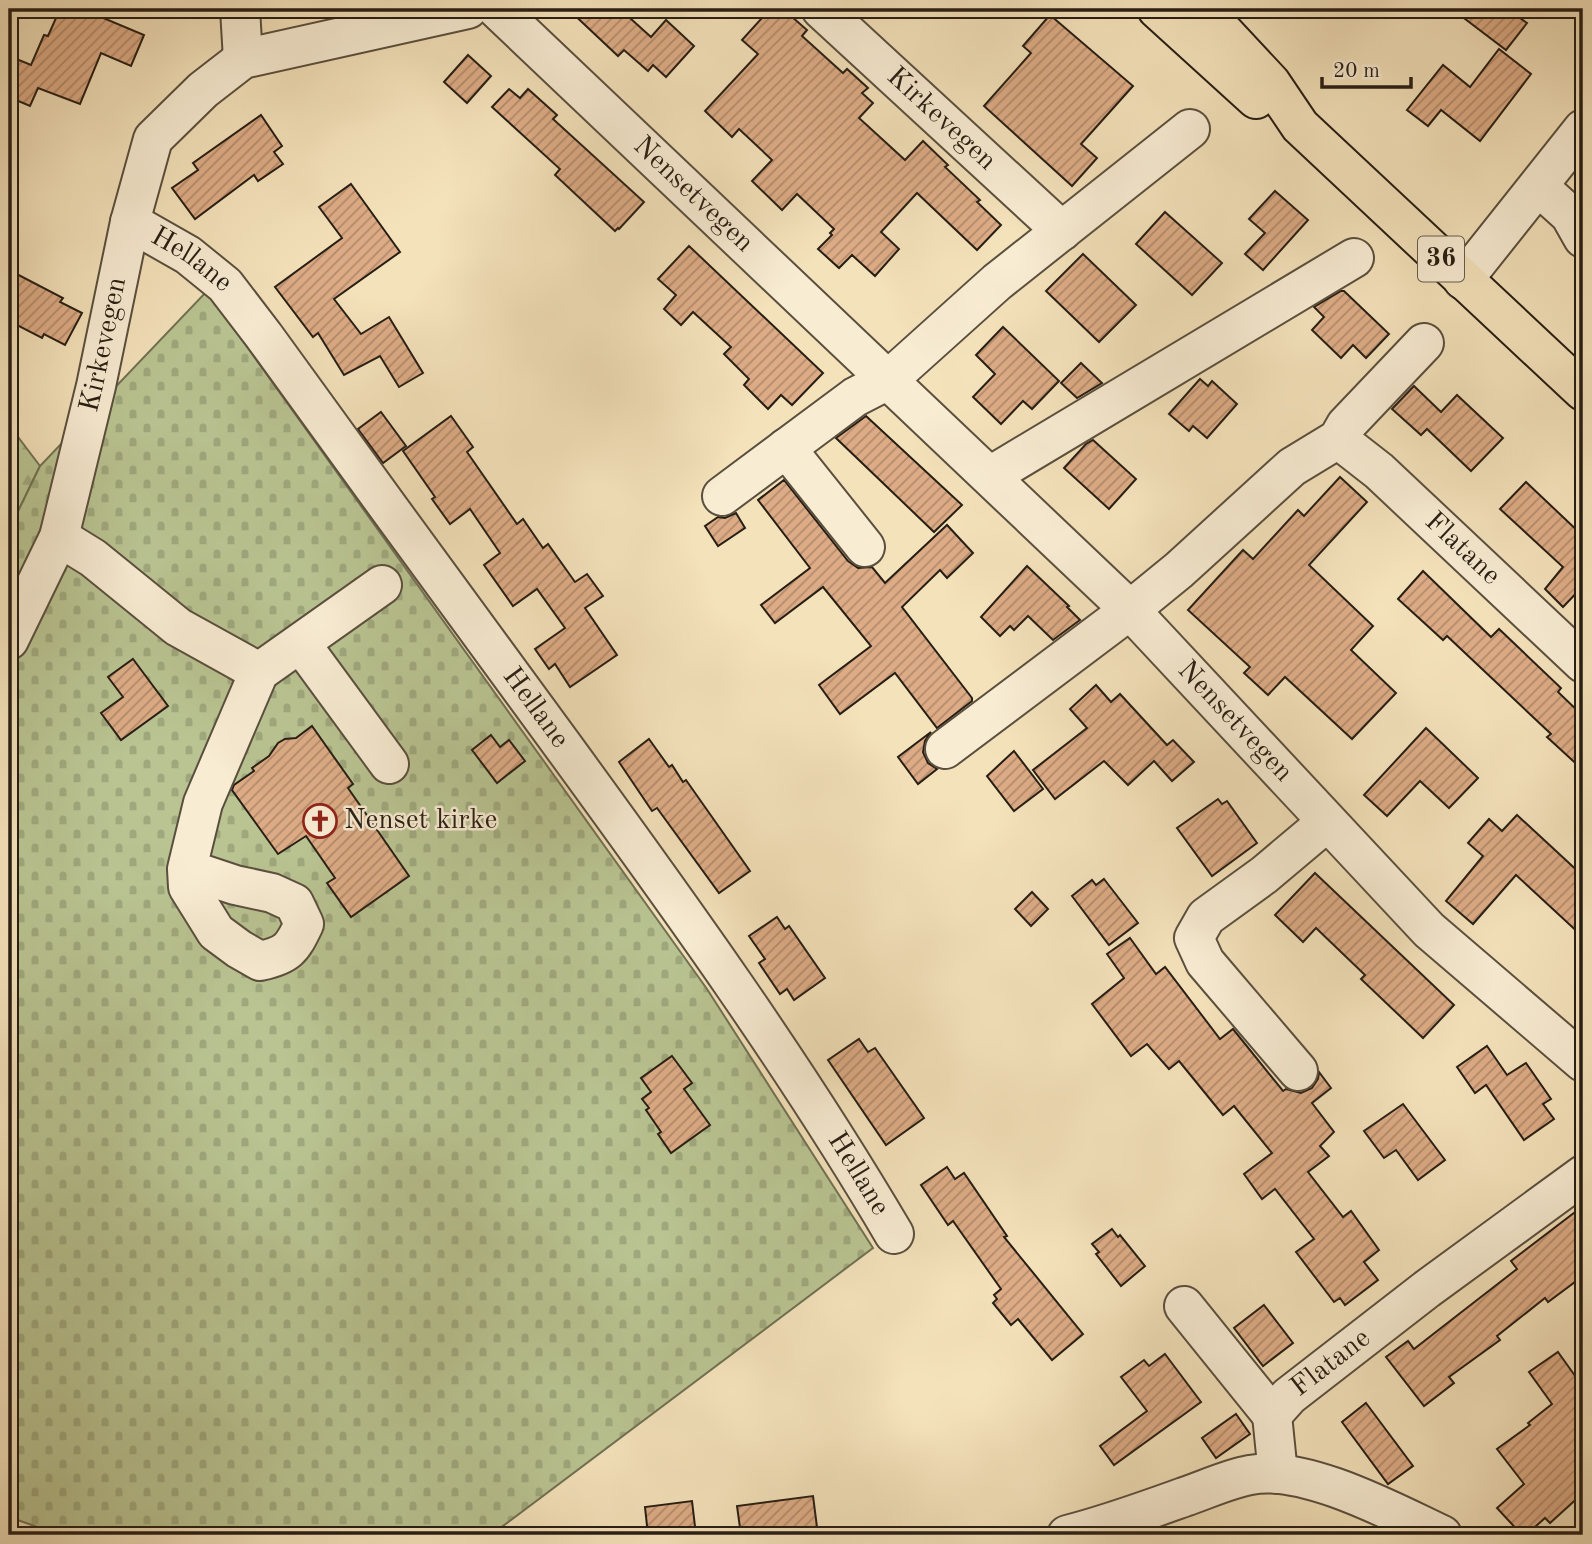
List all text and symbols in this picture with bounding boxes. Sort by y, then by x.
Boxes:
scale bar [1322,46,1412,90]
text: 20 m [1333,61,1380,82]
street label: Kirkevegen [881,63,1001,176]
street label: Nensetvegen [627,132,758,258]
street label: Hellane [146,223,237,298]
road number: 36 [1418,236,1464,282]
street label: Kirkevegen [76,275,132,415]
street label: Flatane [1419,507,1505,591]
street label: Nensetvegen [1172,656,1297,788]
street label: Hellane [497,663,574,753]
church icon: Nenset kirke [301,802,339,840]
place label: Nenset kirke [344,807,497,835]
street label: Hellane [822,1128,894,1221]
street label: Flatane [1286,1324,1376,1403]

